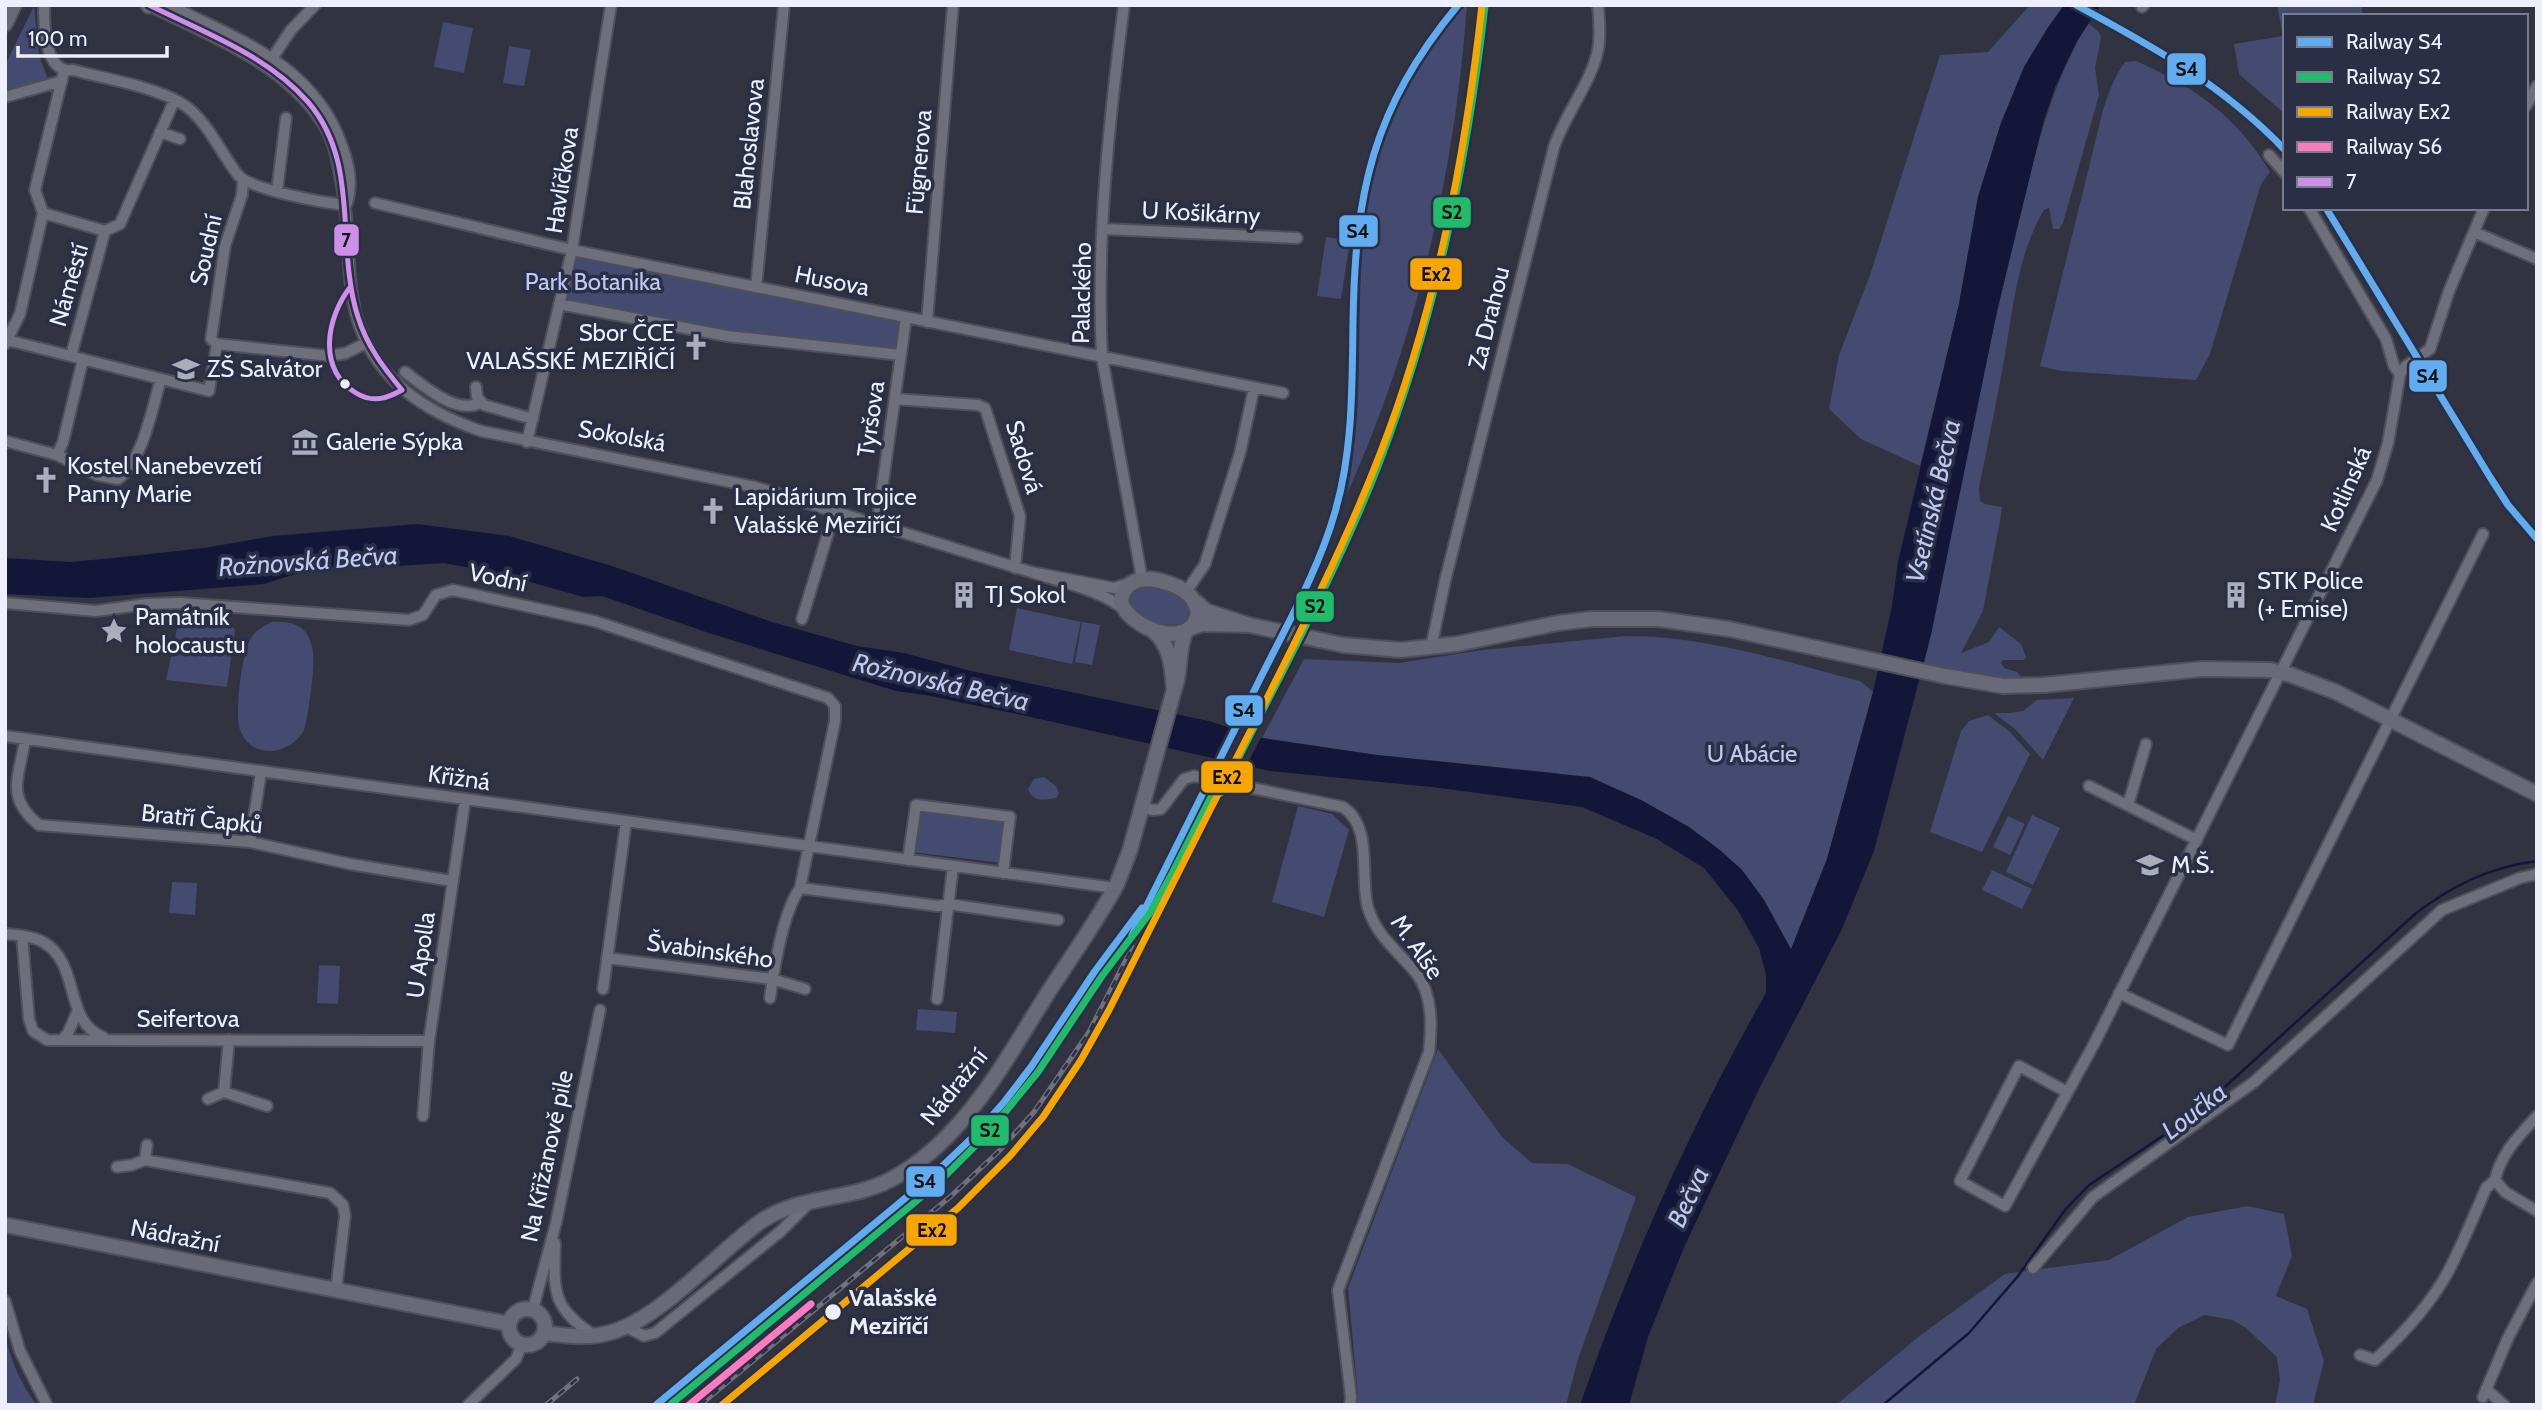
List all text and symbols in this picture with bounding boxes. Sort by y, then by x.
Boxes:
scale bar [18,14,166,58]
legend [2283,14,2528,210]
text: 100 m [28,26,87,51]
text: Railway S4 [2346,29,2442,54]
line badge: S4 [2166,52,2207,86]
text: S4 [2176,58,2198,81]
text: Railway S2 [2346,64,2441,89]
street label: Blahoslavova [727,76,770,211]
text: Railway Ex2 [2346,99,2451,124]
street label: Fügnerova [899,108,938,216]
street label: Havlíčkova [539,124,584,235]
text: Railway S6 [2346,134,2442,159]
text: 7 [2346,169,2357,194]
street label: U Košikárny [1141,195,1261,230]
line badge: S2 [1432,196,1472,229]
text: S2 [1441,201,1463,224]
street label: Soudní [183,212,228,288]
line badge: S4 [1338,214,1379,248]
text: S4 [1347,220,1369,243]
line badge: 7 [333,223,360,257]
text: 7 [341,229,351,252]
street label: Náměstí [43,240,94,330]
street label: Palackého [1066,242,1097,344]
line badge: Ex2 [1409,257,1463,291]
street label: Husova [792,259,872,302]
text: Ex2 [1421,263,1451,286]
street label: Za Drahou [1462,263,1515,372]
park label: Park Botanika [525,267,662,296]
place label: Sbor ČCE VALAŠSKÉ MEZIŘÍČÍ [466,318,675,375]
church icon: Sbor ČCE VALAŠSKÉ MEZIŘÍČÍ [681,332,711,362]
school or university icon: ZŠ Salvátor [171,354,201,384]
place label: ZŠ Salvátor [207,354,323,383]
line badge: S4 [2408,359,2448,393]
text: S4 [2417,365,2439,388]
unlabelled marker [338,377,352,391]
street label: Tyršova [851,379,890,459]
street label: Sokolská [576,414,669,458]
water label: Vsetínská Bečva [1899,416,1967,586]
street label: Sadová [1000,417,1049,497]
museum icon: Galerie Sýpka [290,427,320,457]
place label: Galerie Sýpka [326,427,464,456]
street label: Kotlinská [2314,441,2377,536]
place label: Kostel Nanebevzetí Panny Marie [67,451,262,508]
church icon: Kostel Nanebevzetí Panny Marie [31,465,61,495]
place label: Lapidárium Trojice Valašské Meziříčí [734,482,917,539]
church icon: Lapidárium Trojice Valašské Meziříčí [698,496,728,526]
water label: Rožnovská Bečva [217,539,399,583]
street label: Vodní [467,557,530,598]
place label: STK Police (+ Emise) [2257,566,2363,623]
building icon: TJ Sokol [949,580,979,610]
place label: TJ Sokol [985,580,1066,609]
building icon: STK Police (+ Emise) [2221,580,2251,610]
line badge: S2 [1295,590,1335,623]
text: S2 [1304,595,1326,618]
place label: Památník holocaustu [135,602,246,659]
place icon: Památník holocaustu [99,616,129,646]
water label: Rožnovská Bečva [850,646,1032,718]
line badge: S4 [1224,694,1264,727]
text: S4 [1233,699,1255,722]
park label: U Abácie [1707,739,1797,768]
street label: Křižná [426,759,493,796]
line badge: Ex2 [1200,760,1254,794]
text: Ex2 [1212,766,1242,789]
street label: Bratří Čapků [140,798,264,839]
school or university icon: M.Š. [2135,850,2165,880]
place label: M.Š. [2171,850,2215,879]
street label: U Apolla [400,909,441,1000]
street label: M. Alše [1385,909,1450,985]
street label: Švabinského [645,927,775,974]
street label: Seifertova [136,1004,240,1033]
street label: Nádražní [914,1042,993,1131]
street label: Na Křižanově pile [514,1067,579,1244]
water label: Loučka [2155,1076,2233,1146]
line badge: S2 [970,1114,1010,1147]
text: S2 [979,1119,1001,1142]
water label: Bečva [1660,1162,1716,1232]
line badge: S4 [905,1165,946,1198]
text: S4 [914,1170,936,1193]
street label: Nádražní [128,1213,222,1258]
line badge: Ex2 [905,1213,958,1247]
text: Ex2 [917,1219,947,1242]
place label: Valašské Meziříčí [849,1283,937,1340]
marker: Valašské Meziříčí [823,1302,843,1322]

